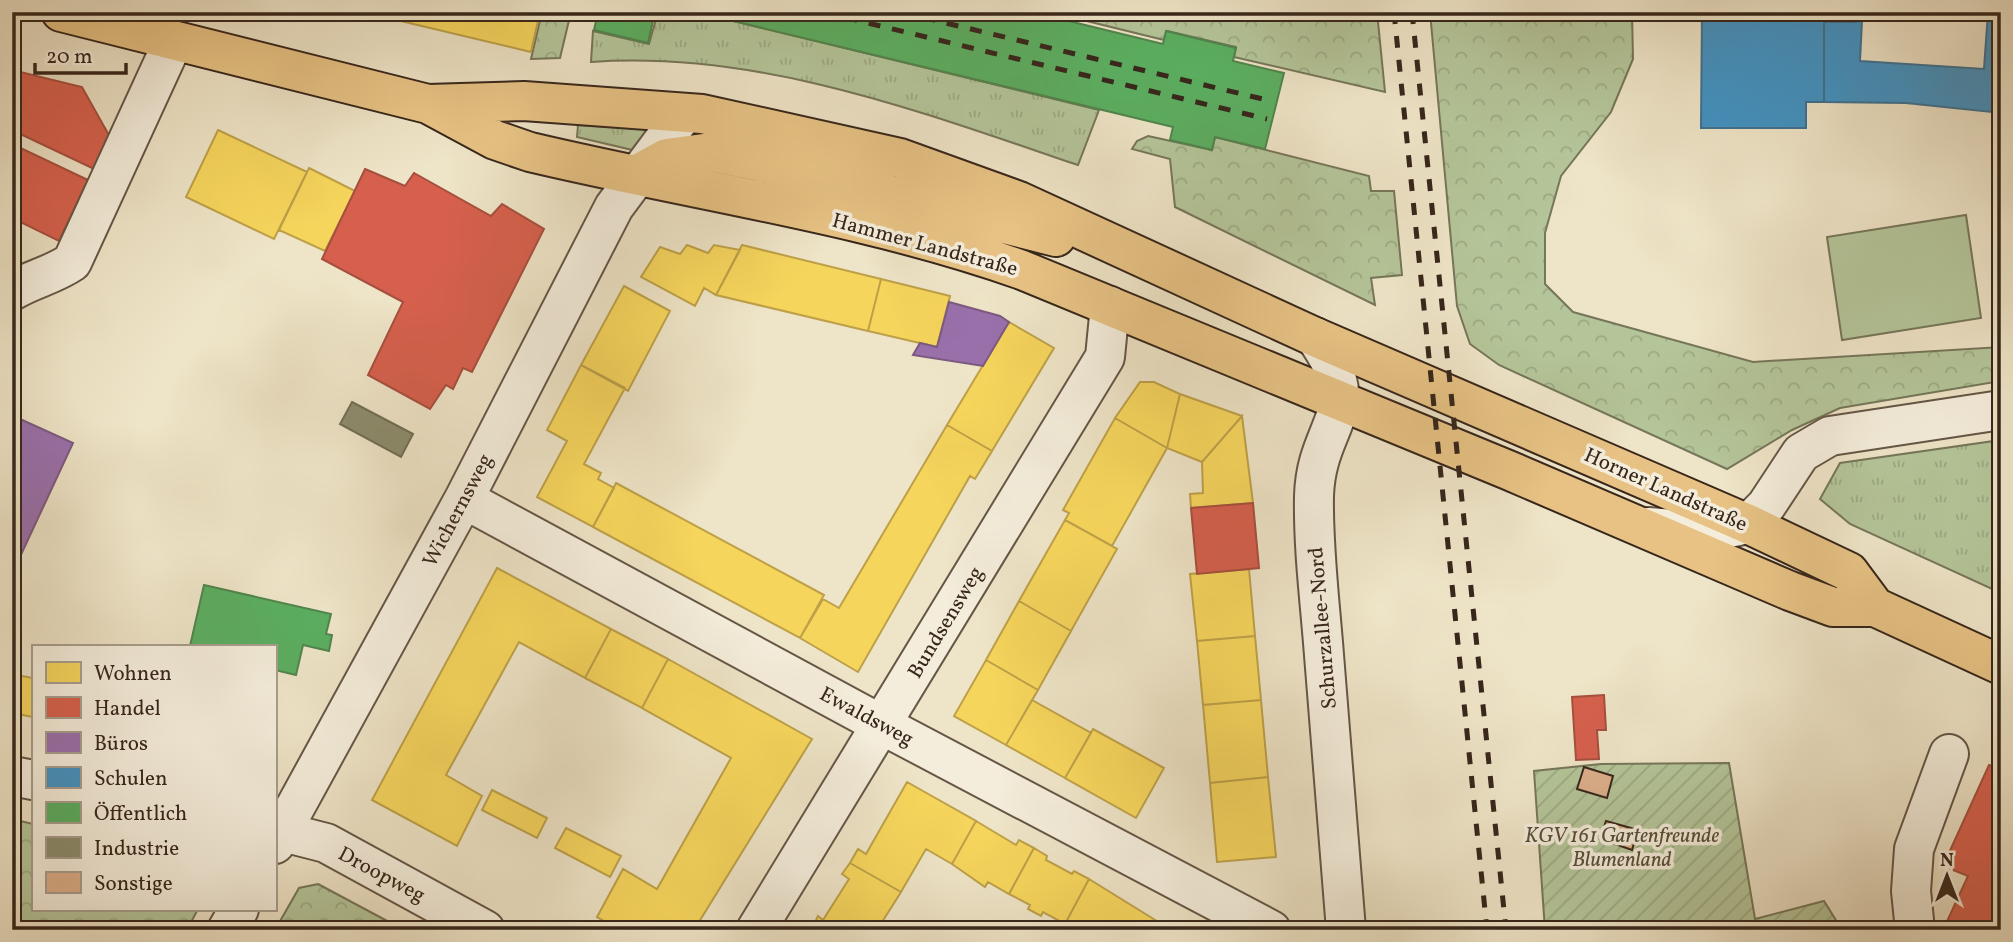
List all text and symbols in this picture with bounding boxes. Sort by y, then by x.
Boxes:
scale bar [35,32,126,76]
text: 20 m [46,43,92,72]
street label: Hammer Landstraße [829,207,1021,284]
street label: Horner Landstraße [1579,441,1752,539]
street label: Wichernsweg [416,449,500,573]
street label: Schurzallee-Nord [1302,546,1345,710]
street label: Bundsensweg [901,561,991,684]
legend [32,645,276,911]
text: Wohnen [94,660,172,689]
street label: Ewaldsweg [814,680,918,754]
text: Handel [94,695,161,724]
text: Büros [94,730,148,759]
text: Schulen [94,765,168,794]
text: Öffentlich [94,800,187,829]
park label: KGV 161 Gartenfreunde Blumenland [1525,822,1719,875]
text: Industrie [94,835,179,864]
street label: Droopweg [333,840,430,910]
north arrow [1912,841,1982,911]
text: N [1940,848,1954,874]
text: Sonstige [94,870,173,899]

